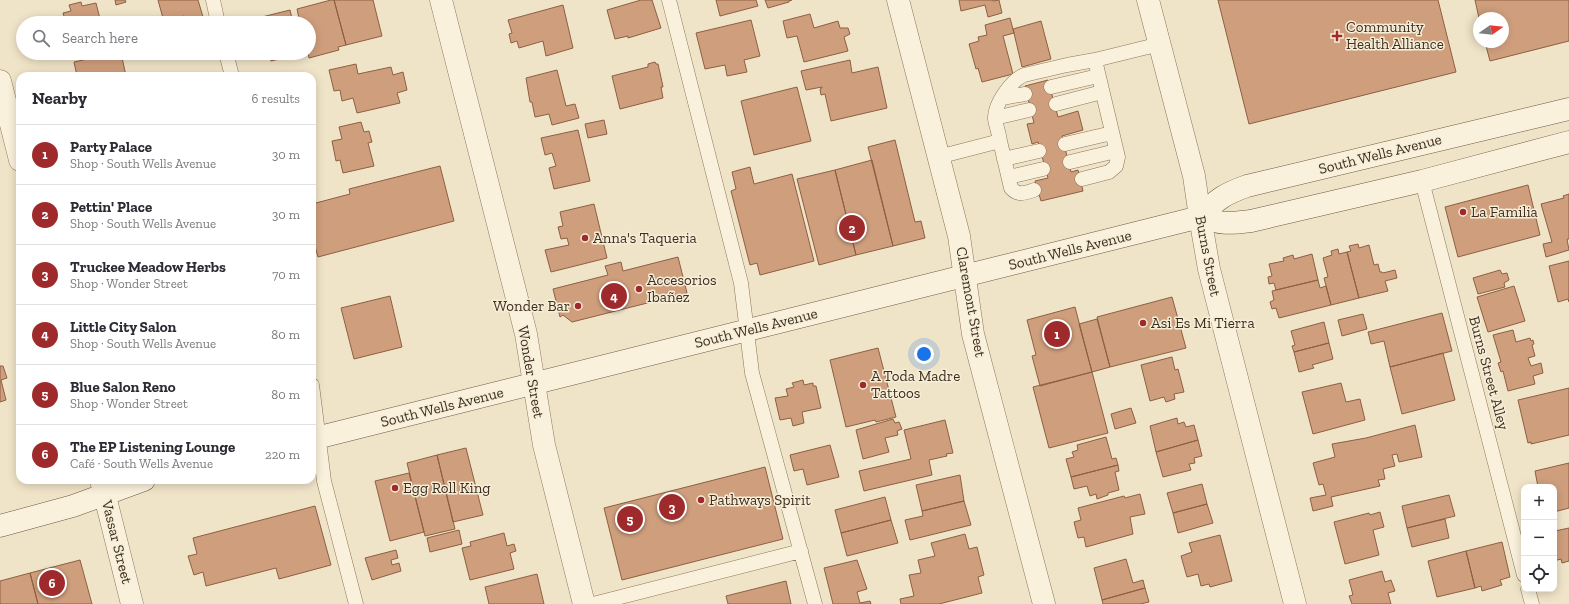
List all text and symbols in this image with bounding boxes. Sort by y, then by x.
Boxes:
north arrow [1473,12,1509,48]
search box [16,16,316,60]
place label: Community Health Alliance [1346,18,1444,53]
icon: search [30,27,52,49]
text: Search here [62,29,138,47]
marker: Community Health Alliance [1331,30,1343,42]
text: Nearby [32,88,87,108]
text: 6 results [252,91,300,106]
street label: South Wells Avenue [1317,130,1443,178]
text: Party Palace [70,138,152,156]
text: 1 [42,147,48,162]
text: 30 m [272,147,300,162]
text: Shop · South Wells Avenue [70,156,216,171]
text: Pettin' Place [70,198,152,216]
place label: La Familia [1471,203,1538,221]
text: 2 [42,207,48,222]
text: 30 m [272,207,300,222]
marker: La Familia [1458,207,1468,217]
pin: 2 [839,213,865,243]
street label: Burns Street [1191,214,1225,298]
text: Shop · South Wells Avenue [70,216,216,231]
street label: South Wells Avenue [1007,226,1133,274]
place label: Anna's Taqueria [593,229,697,247]
marker: Anna's Taqueria [580,233,590,243]
street label: Claremont Street [952,245,990,359]
text: Truckee Meadow Herbs [70,258,226,276]
text: 3 [42,267,48,282]
text: 70 m [272,267,300,282]
place label: Accesorios Ibañez [647,271,716,306]
text: Shop · Wonder Street [70,276,188,291]
pin: 4 [601,281,627,311]
marker: Accesorios Ibañez [634,284,644,294]
place label: Wonder Bar [493,297,570,315]
marker: Wonder Bar [573,301,583,311]
street label: South Wells Avenue [693,304,819,352]
place label: Asi Es Mi Tierra [1151,314,1255,332]
street label: Burns Street Alley [1465,314,1513,432]
text: Little City Salon [70,318,177,336]
marker: Asi Es Mi Tierra [1138,318,1148,328]
pin: 1 [1044,319,1070,349]
street label: Wonder Street [514,324,548,420]
text: 4 [41,327,49,342]
text: 80 m [271,327,300,342]
text: Shop · South Wells Avenue [70,336,216,351]
your location [914,344,934,364]
place label: A Toda Madre Tattoos [871,367,960,402]
text: Blue Salon Reno [70,378,176,396]
marker: A Toda Madre Tattoos [858,380,868,390]
street label: South Wells Avenue [379,383,505,431]
text: 5 [42,387,48,402]
text: 80 m [271,387,300,402]
text: Shop · Wonder Street [70,396,188,411]
text: The EP Listening Lounge [70,438,235,456]
text: 6 [42,447,48,462]
text: 220 m [265,447,300,462]
text: Café · South Wells Avenue [70,456,213,471]
place label: Egg Roll King [403,479,490,497]
marker: Egg Roll King [390,483,400,493]
map controls [1521,484,1557,592]
button: + [1521,484,1557,520]
place label: Pathways Spirit [709,491,811,509]
pin: 3 [659,492,685,522]
marker: Pathways Spirit [696,495,706,505]
street label: Vassar Street [98,497,136,586]
pin: 5 [617,504,643,534]
button: − [1521,520,1557,556]
button: locate [1521,556,1557,592]
pin: 6 [39,568,65,598]

